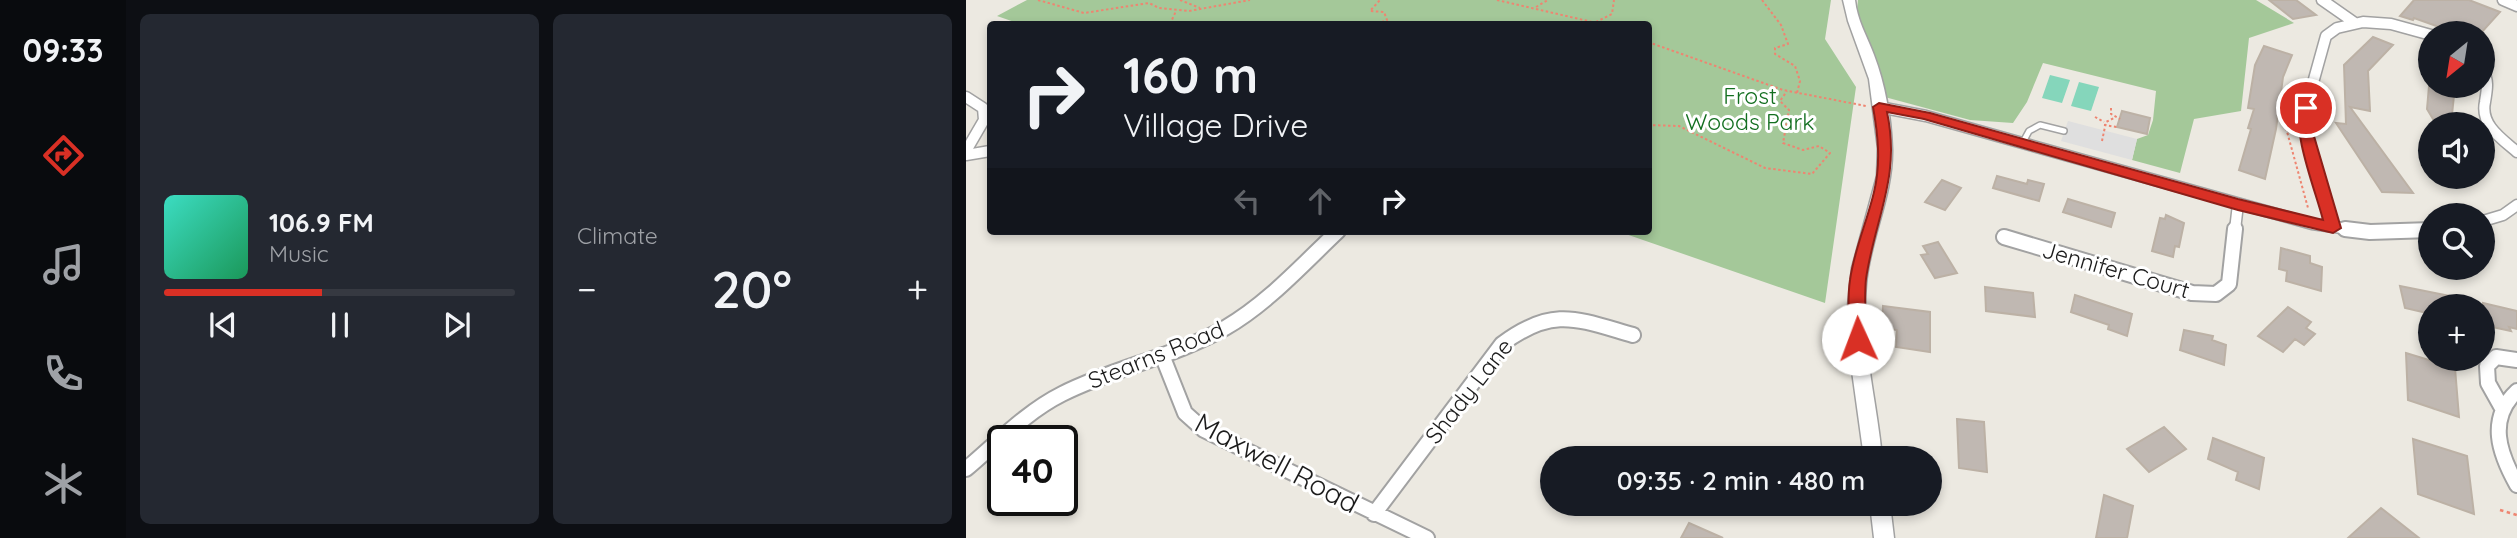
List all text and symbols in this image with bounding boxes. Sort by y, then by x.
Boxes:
north arrow [2418,21,2496,98]
map controls [2418,21,2495,371]
text: 09:33 [23,30,103,70]
text: 160 m [1123,44,1258,105]
icon: right [1008,49,1099,140]
pin [2276,78,2336,138]
park label: Frost Woods Park [1685,81,1815,136]
icon: arrive [2287,89,2325,127]
text: Village Drive [1123,105,1308,145]
button: sound [2418,112,2495,189]
icon: directions [39,131,88,180]
icon: left [1228,182,1266,220]
icon: ahead [1301,182,1339,220]
icon: right [1374,182,1412,220]
button: search [2418,203,2495,280]
text: 106.9 FM [269,206,374,239]
text: Climate [577,221,658,250]
street label: Jennifer Court [2039,235,2193,304]
text: Music [269,239,329,268]
icon: music [39,240,88,289]
text: 20° [711,256,792,321]
text: − [577,265,597,313]
text: + [907,265,928,313]
button: + [2418,294,2495,371]
position arrow [1821,302,1895,376]
icon: previous [204,306,242,344]
icon: pause [321,306,359,344]
icon: next [438,306,476,344]
street label: Stearns Road [1084,314,1228,395]
street label: Shady Lane [1418,332,1519,449]
icon: phone [39,349,88,398]
street label: Maxwell Road [1189,405,1365,520]
speed limit sign: 40 [987,425,1078,516]
icon: climate [39,459,88,508]
text: 09:35 · 2 min · 480 m [1617,464,1865,497]

